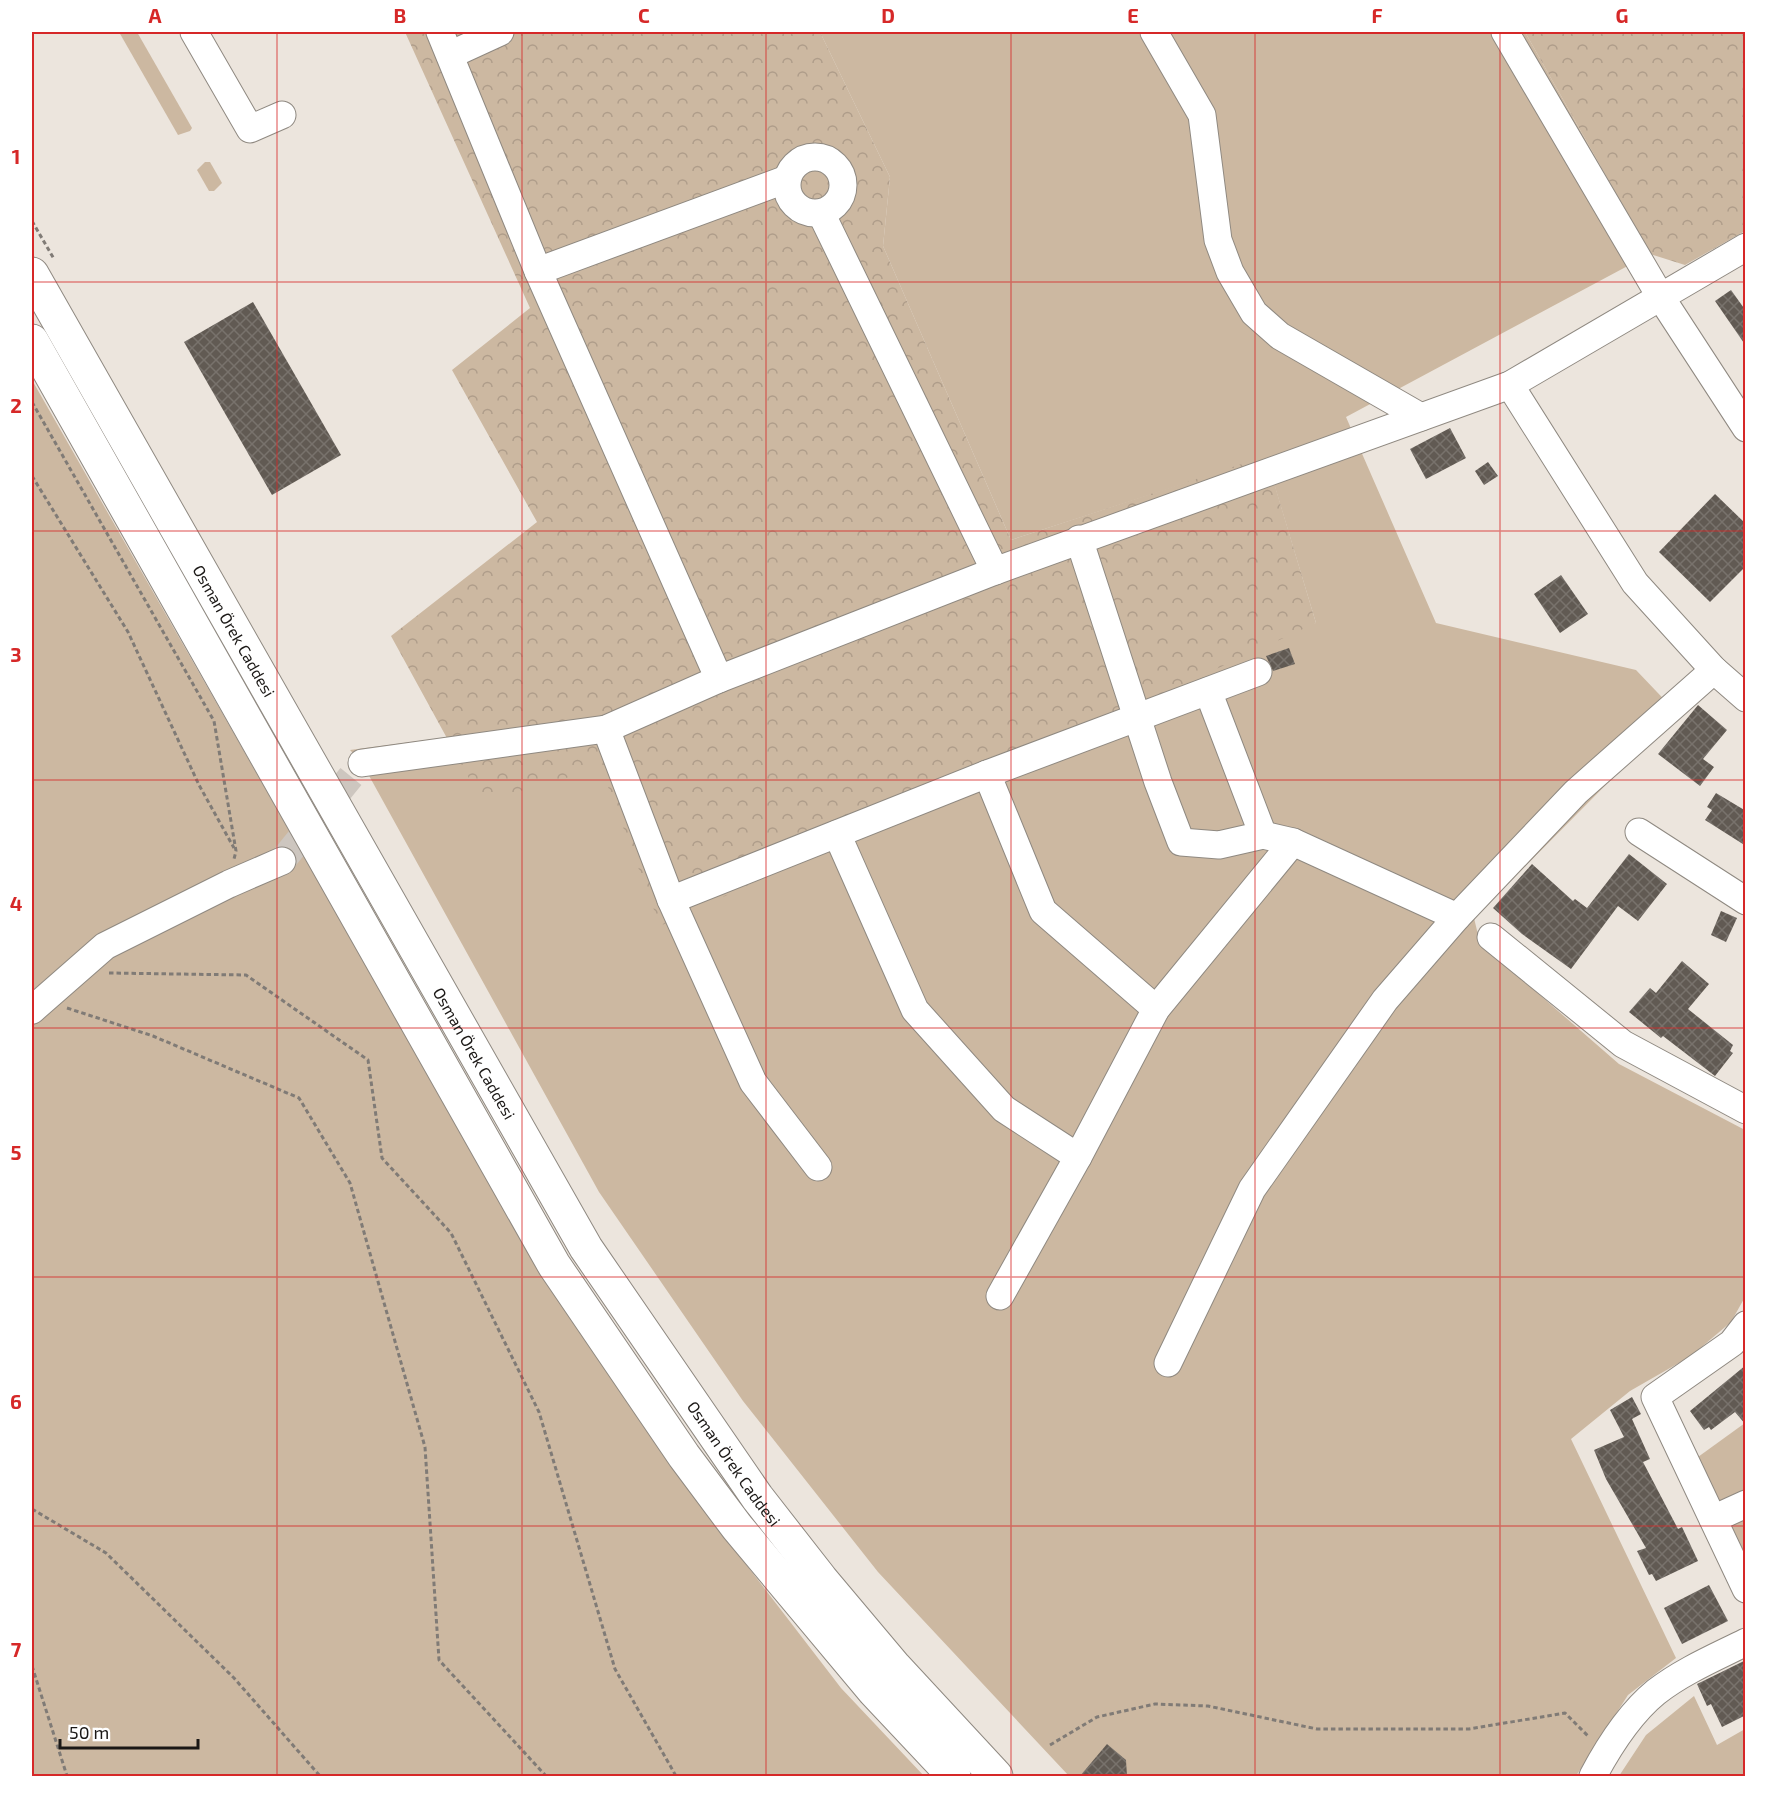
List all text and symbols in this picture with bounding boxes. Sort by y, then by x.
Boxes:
text: A [148,3,162,27]
text: B [394,3,406,27]
text: C [638,3,650,27]
text: D [881,3,895,27]
text: E [1127,3,1139,27]
text: F [1371,3,1383,27]
text: G [1616,3,1628,27]
text: 1 [12,144,20,168]
text: 2 [10,393,22,417]
street label: Osman Örek Caddesi [190,561,280,700]
text: 3 [10,642,22,666]
text: 4 [10,891,23,915]
street label: Osman Örek Caddesi [430,984,520,1122]
text: 5 [10,1140,22,1164]
text: 6 [10,1389,22,1413]
street label: Osman Örek Caddesi [684,1397,785,1529]
text: 7 [11,1637,22,1661]
scale bar [60,1712,198,1750]
text: 50 m [69,1721,109,1743]

